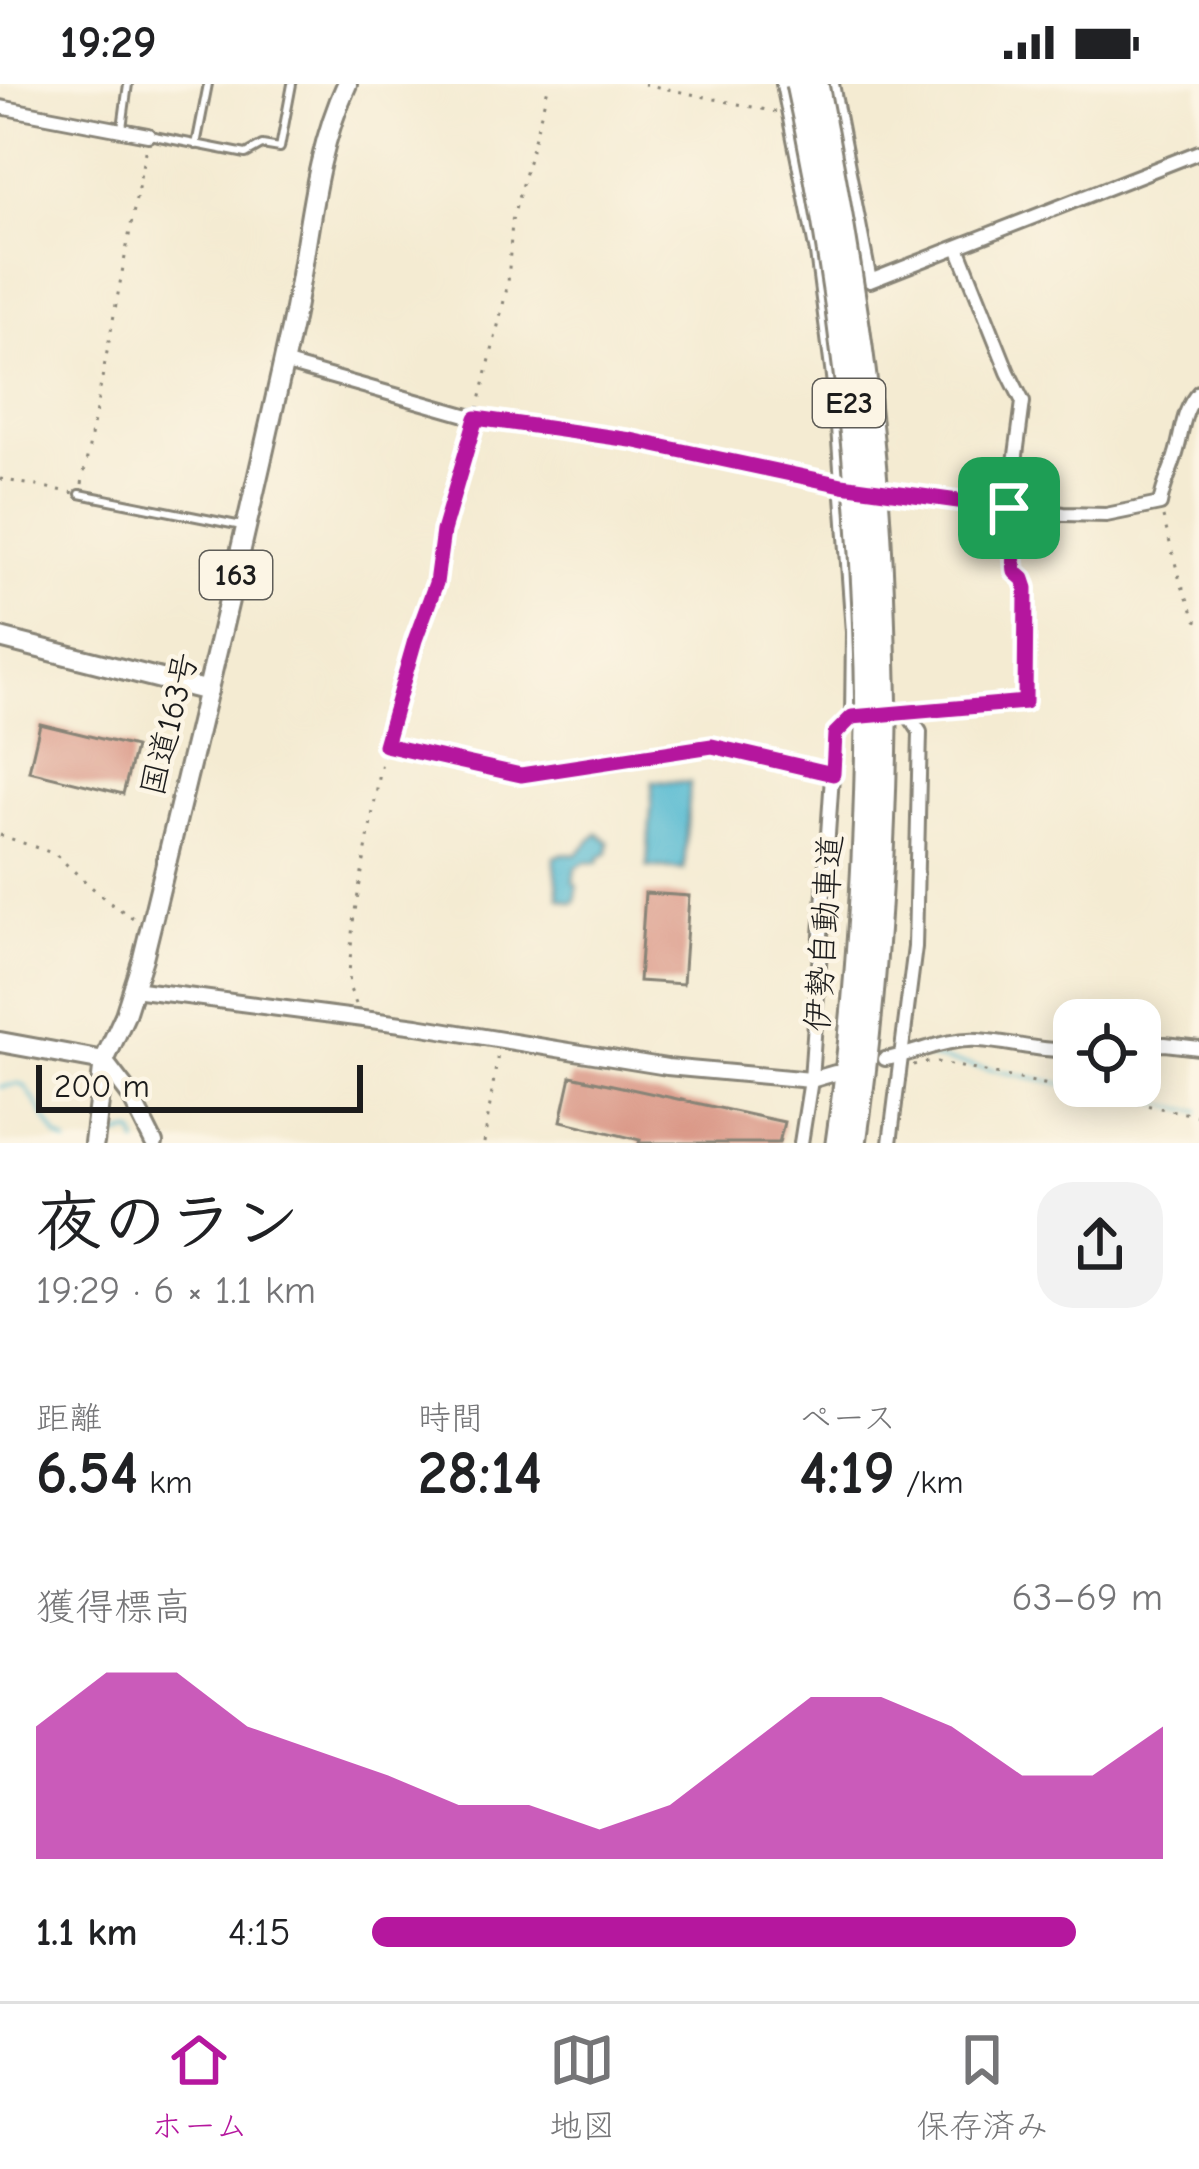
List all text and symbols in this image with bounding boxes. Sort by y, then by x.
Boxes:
text: 19:29 [60,16,156,68]
road number: E23 [813,379,885,427]
pin [958,457,1060,559]
icon: arrive [976,475,1042,541]
road number: 163 [200,551,272,599]
street label: 国道163号 [133,648,205,800]
street label: 伊勢自動車道 [798,833,850,1033]
map controls [1053,999,1161,1107]
button: locate [1053,999,1161,1107]
scale bar [36,1059,363,1112]
text: 200 m [54,1067,150,1105]
button: share [1037,1182,1163,1308]
text: 夜のラン [36,1185,300,1261]
text: 19:29 · 6 × 1.1 km [36,1268,316,1313]
text: 距離 [36,1399,102,1437]
text: 時間 [418,1399,484,1437]
text: ペース [799,1399,896,1437]
text: 6.54 [36,1439,138,1508]
text: 28:14 [418,1439,542,1508]
text: 4:19 [799,1439,895,1508]
text: km [138,1463,193,1501]
text: /km [895,1463,964,1501]
text: 63–69 m [1012,1575,1163,1620]
text: 獲得標高 [36,1585,192,1630]
text: 1.1 km [36,1910,138,1955]
text: 4:15 [228,1910,291,1955]
tab: ホーム [151,2027,248,2147]
tab: 地図 [549,2027,615,2147]
tab: 保存済み [916,2027,1048,2147]

